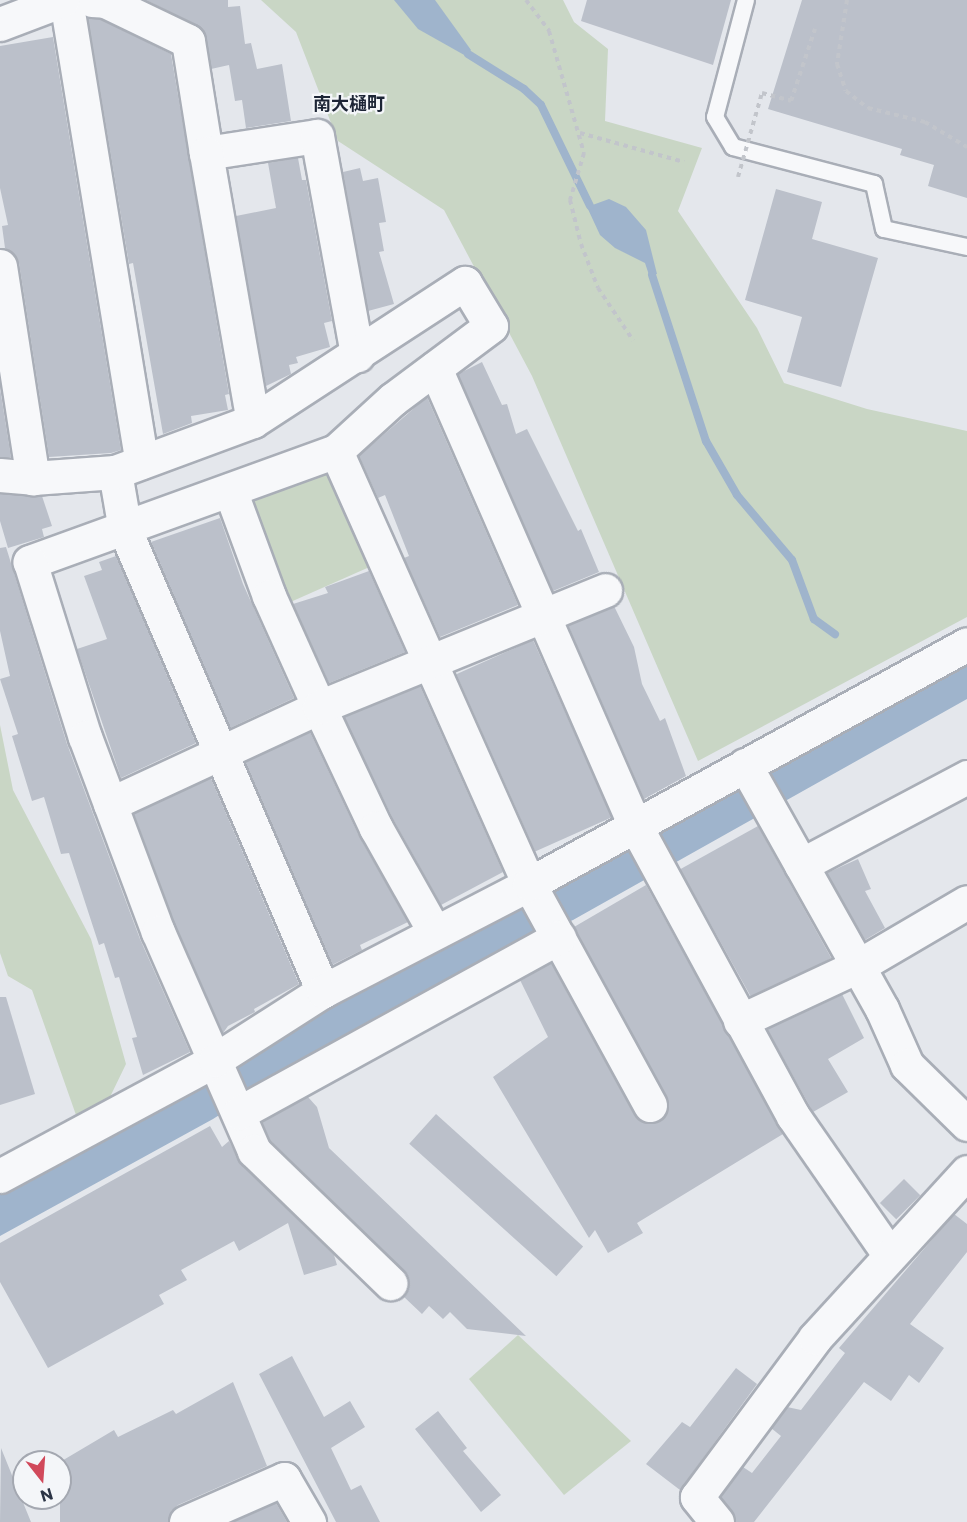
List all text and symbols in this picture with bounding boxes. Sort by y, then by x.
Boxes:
district label: 南大樋町 [313,92,385,114]
north arrow [12,1450,72,1510]
text: N [38,1485,55,1507]

